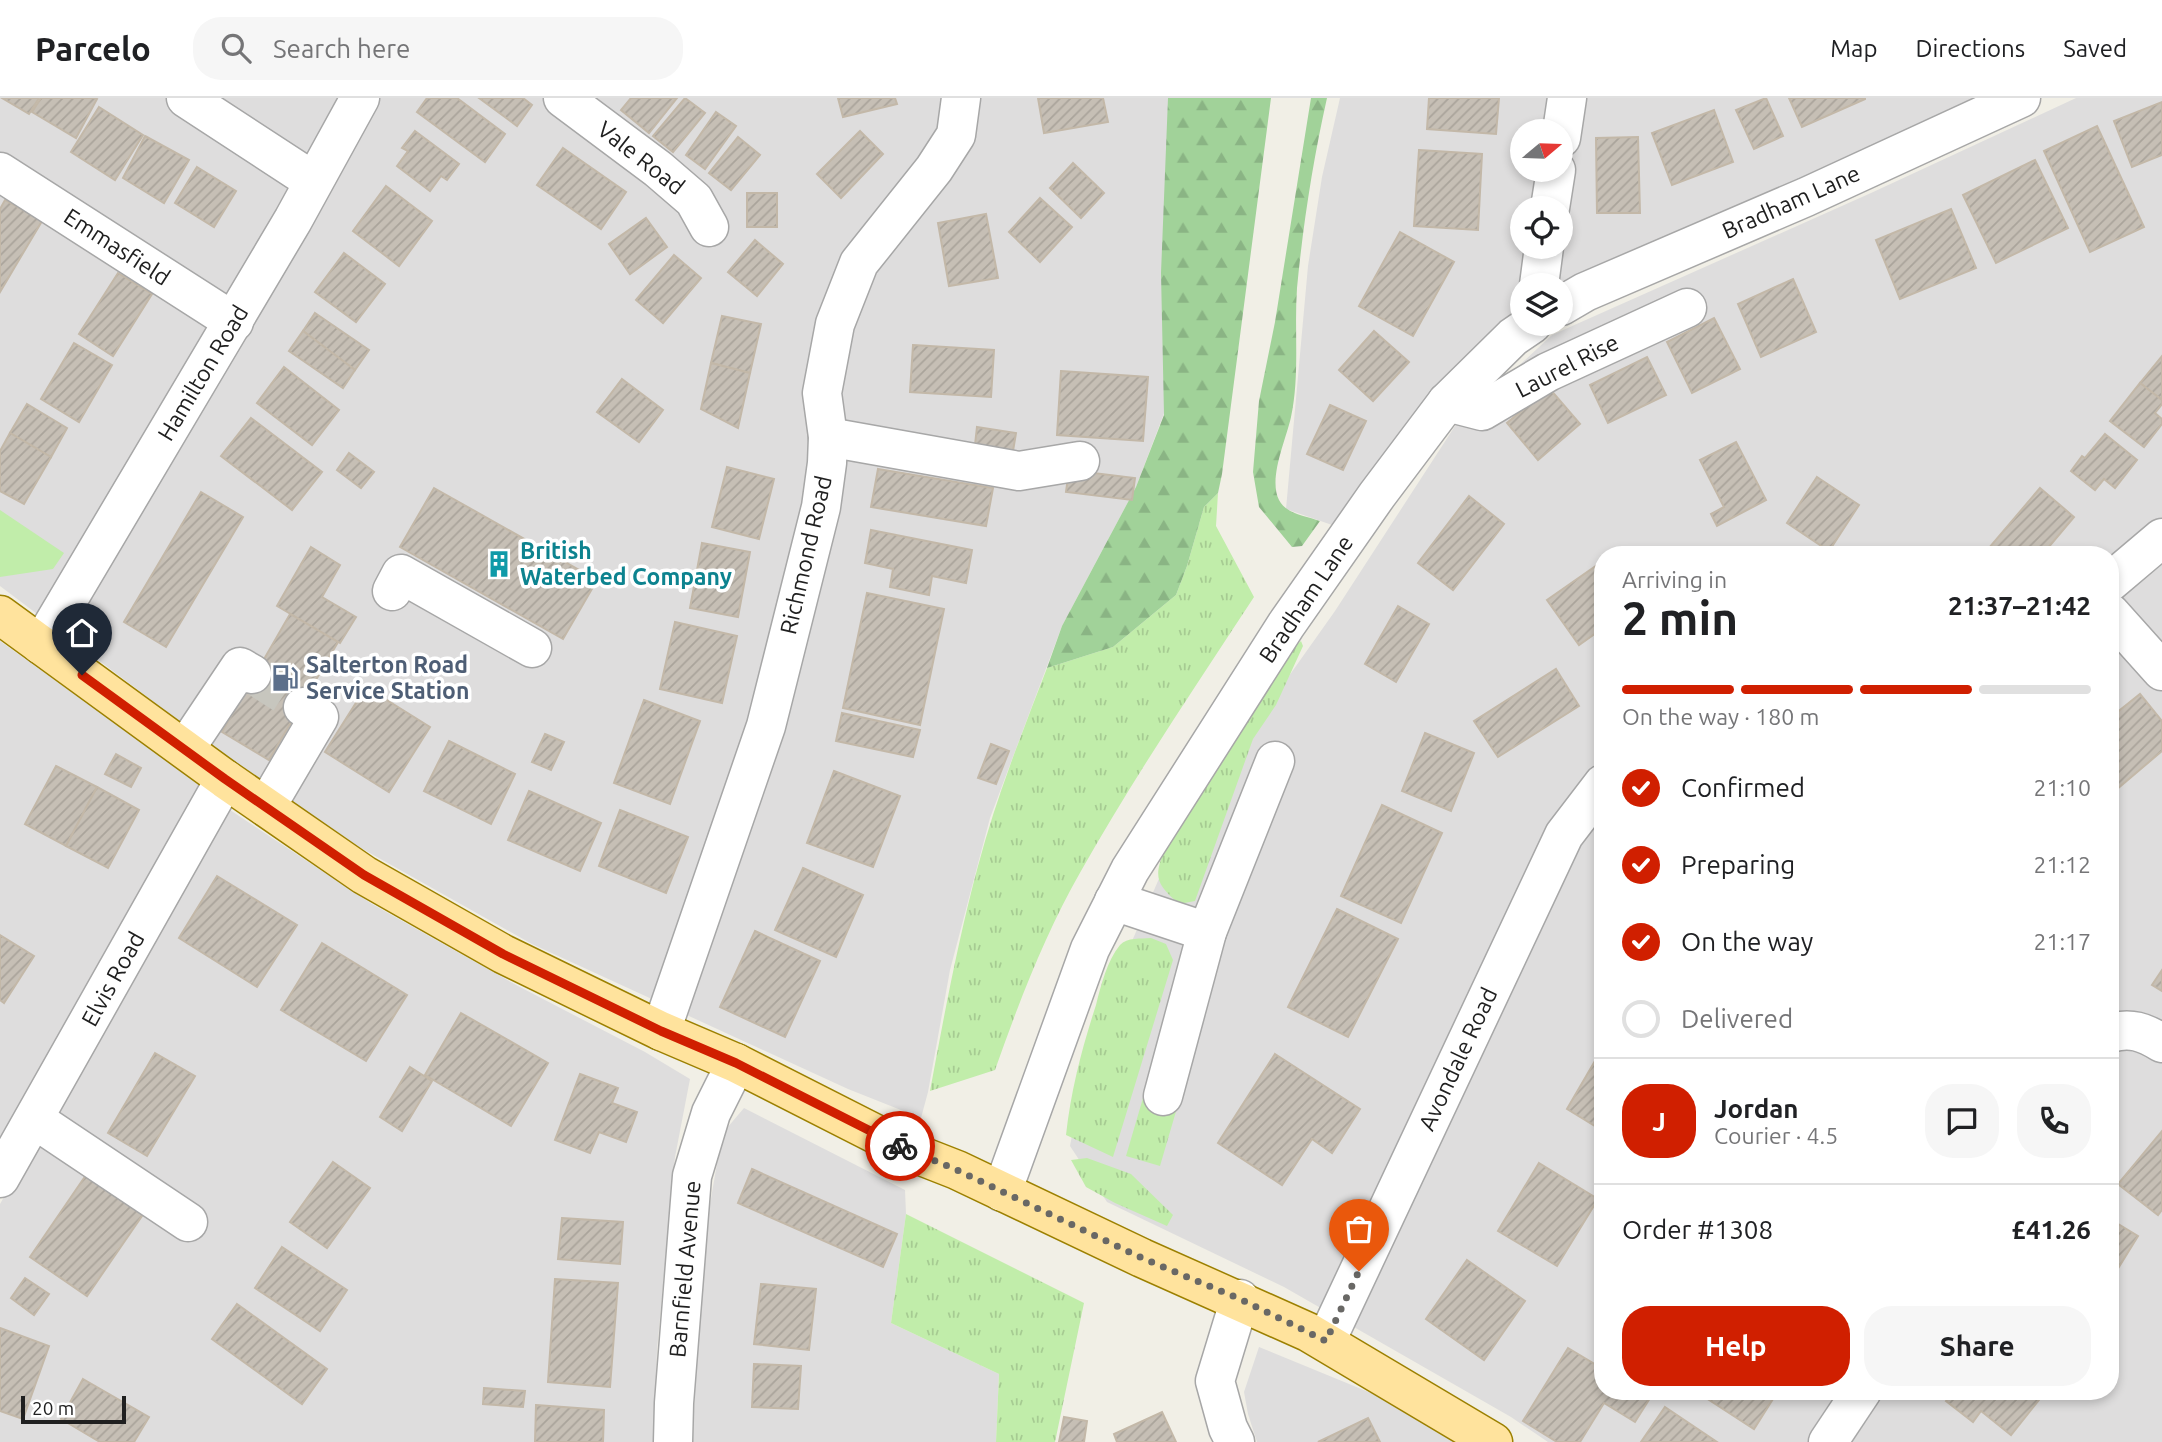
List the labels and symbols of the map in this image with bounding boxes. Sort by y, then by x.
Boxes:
street label: Vale Road [593,116,690,199]
north arrow [1510,119,1573,182]
street label: Bradham Lane [1718,160,1863,243]
street label: Emmasfield [60,203,175,290]
street label: Hamilton Road [152,301,253,445]
street label: Laurel Rise [1511,329,1622,402]
street label: Richmond Road [775,473,836,637]
street label: Bradham Lane [1254,530,1357,667]
place label: British Waterbed Company [520,538,732,589]
building icon: British Waterbed Company [484,549,514,579]
pin [52,603,112,675]
place label: Salterton Road Service Station [306,652,469,703]
fuel station icon: Salterton Road Service Station [270,663,300,693]
street label: Elvis Road [76,927,149,1030]
street label: Avondale Road [1414,983,1502,1134]
courier [865,1111,935,1181]
street label: Barnfield Avenue [664,1179,705,1358]
pin [1329,1199,1389,1271]
scale bar [21,1393,126,1425]

